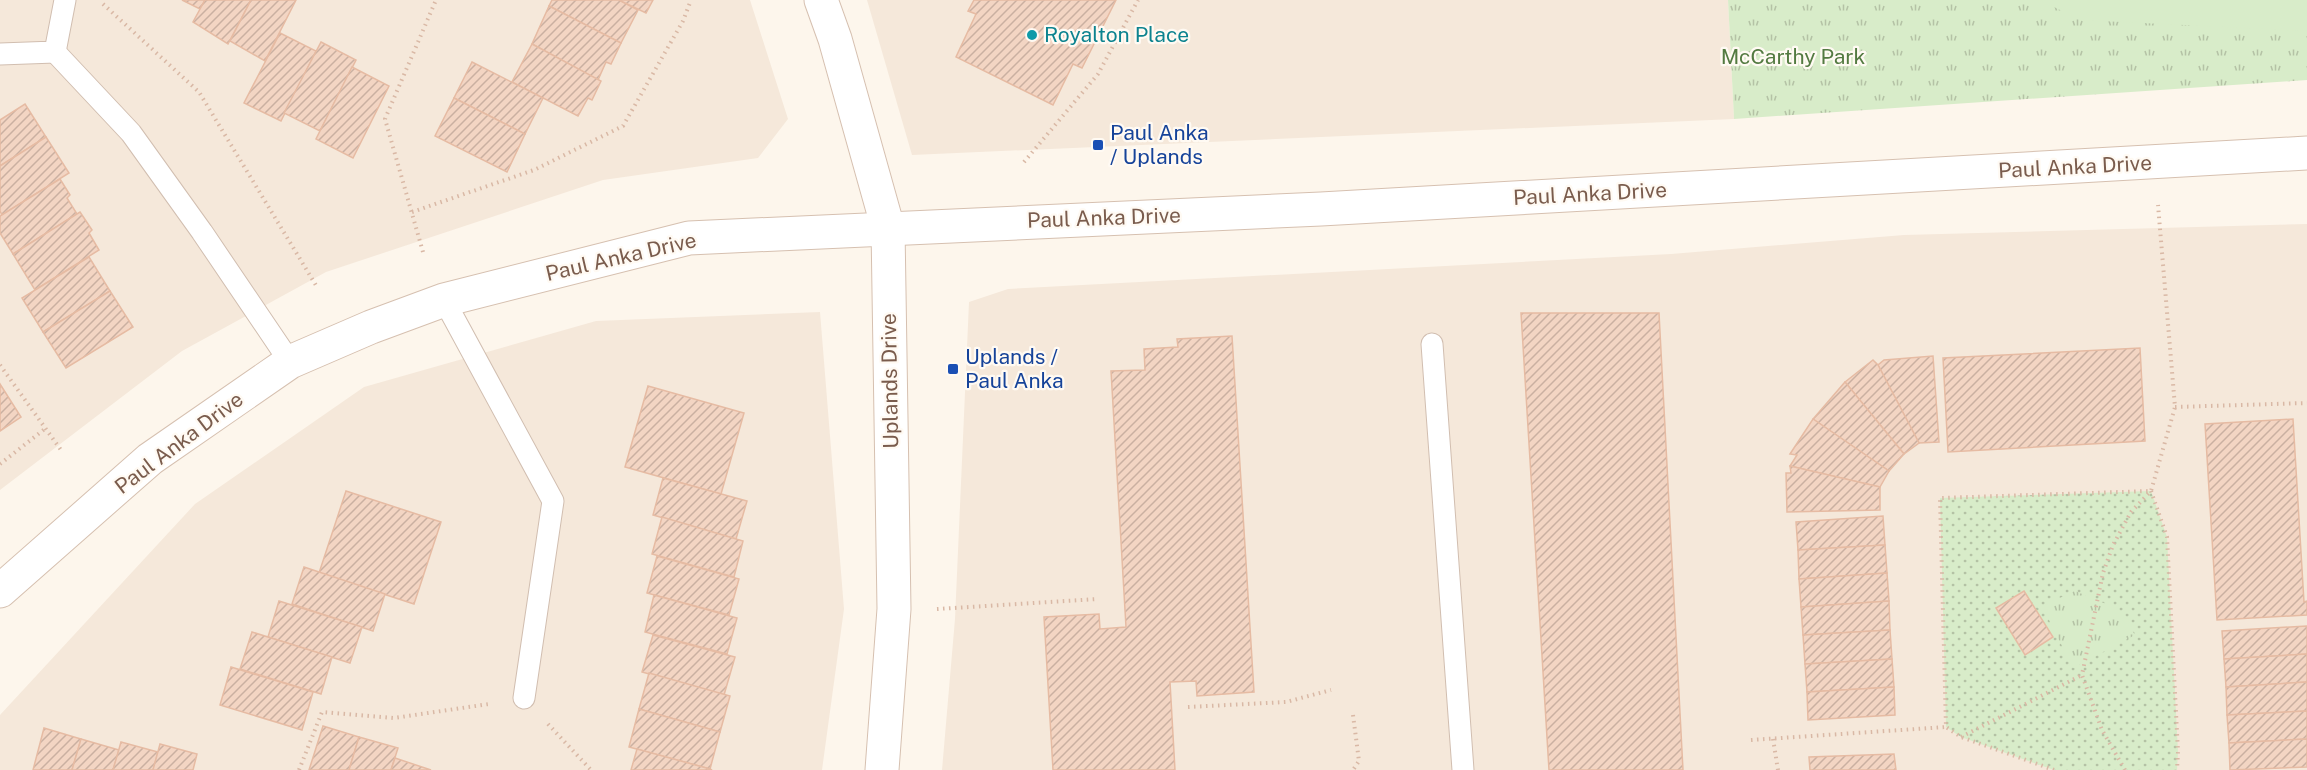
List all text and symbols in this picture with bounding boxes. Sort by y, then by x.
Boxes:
place label: Royalton Place [1044,22,1189,47]
marker: Royalton Place [1025,28,1039,42]
park label: McCarthy Park [1721,44,1866,69]
place label: Paul Anka / Uplands [1110,120,1209,169]
marker: Paul Anka / Uplands [1091,138,1105,152]
street label: Paul Anka Drive [1997,150,2153,183]
street label: Paul Anka Drive [1512,177,1668,210]
street label: Paul Anka Drive [1027,202,1181,233]
street label: Paul Anka Drive [543,227,699,286]
street label: Uplands Drive [876,313,903,449]
place label: Uplands / Paul Anka [965,344,1064,393]
marker: Uplands / Paul Anka [946,362,960,376]
street label: Paul Anka Drive [110,386,248,499]

